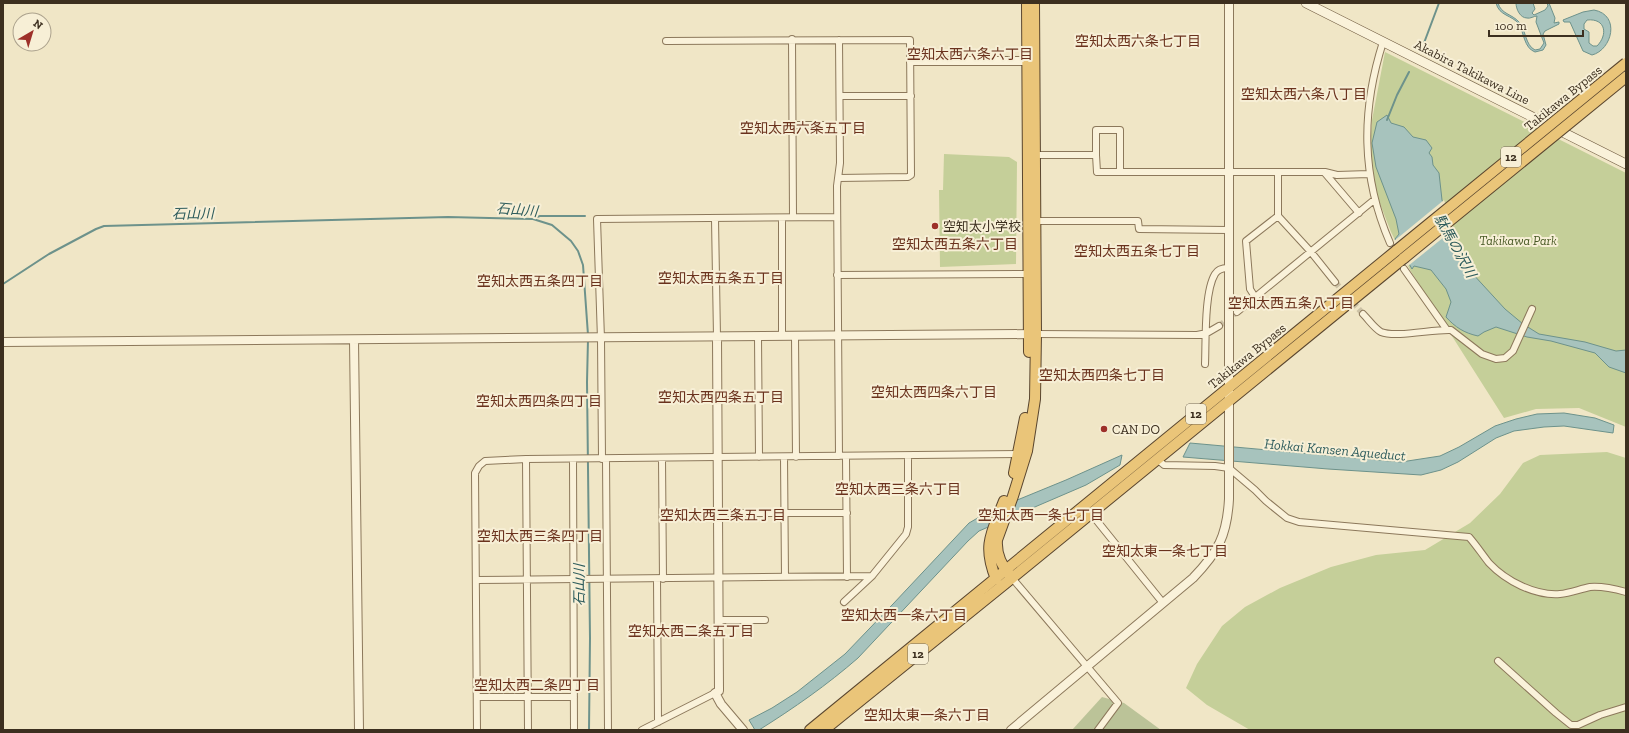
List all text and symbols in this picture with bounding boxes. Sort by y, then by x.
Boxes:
north arrow [12,12,52,52]
scale bar [1489,12,1583,38]
text: N [31,17,46,33]
text: 100 m [1495,19,1527,33]
district label: 空知太西六条七丁目 [1075,33,1201,50]
street label: Akabira Takikawa Line [1412,36,1532,108]
district label: 空知太西六条六丁目 [907,46,1033,63]
street label: Takikawa Bypass [1521,62,1605,134]
district label: 空知太西六条八丁目 [1241,86,1367,103]
district label: 空知太西六条五丁目 [740,120,866,137]
road number: 12 [1501,147,1521,167]
water label: 石山川 [495,200,541,220]
water label: 石山川 [172,205,216,223]
water label: 駄馬の沢川 [1431,211,1480,282]
place label: 空知太小学校 [943,219,1021,234]
marker: 空知太小学校 [930,221,940,231]
park label: Takikawa Park [1479,233,1557,248]
district label: 空知太西五条六丁目 [892,236,1018,253]
district label: 空知太西五条七丁目 [1074,243,1200,260]
district label: 空知太西五条五丁目 [658,270,784,287]
district label: 空知太西五条四丁目 [477,273,603,290]
district label: 空知太西五条八丁目 [1228,295,1354,312]
street label: Takikawa Bypass [1205,320,1289,392]
district label: 空知太西四条七丁目 [1039,367,1165,384]
district label: 空知太西四条六丁目 [871,384,997,401]
district label: 空知太西四条五丁目 [658,389,784,406]
district label: 空知太西四条四丁目 [476,393,602,410]
road number: 12 [1186,404,1206,424]
place label: CAN DO [1112,422,1160,437]
marker: CAN DO [1099,424,1109,434]
water label: Hokkai Kansen Aqueduct [1264,435,1407,465]
district label: 空知太西三条六丁目 [835,481,961,498]
district label: 空知太西三条五丁目 [660,507,786,524]
district label: 空知太西一条七丁目 [978,507,1104,524]
district label: 空知太西三条四丁目 [477,528,603,545]
district label: 空知太東一条七丁目 [1102,543,1228,560]
water label: 石山川 [571,562,588,606]
district label: 空知太西一条六丁目 [841,607,967,624]
district label: 空知太西二条五丁目 [628,623,754,640]
road number: 12 [908,644,928,664]
district label: 空知太西二条四丁目 [474,677,600,694]
district label: 空知太東一条六丁目 [864,707,990,724]

